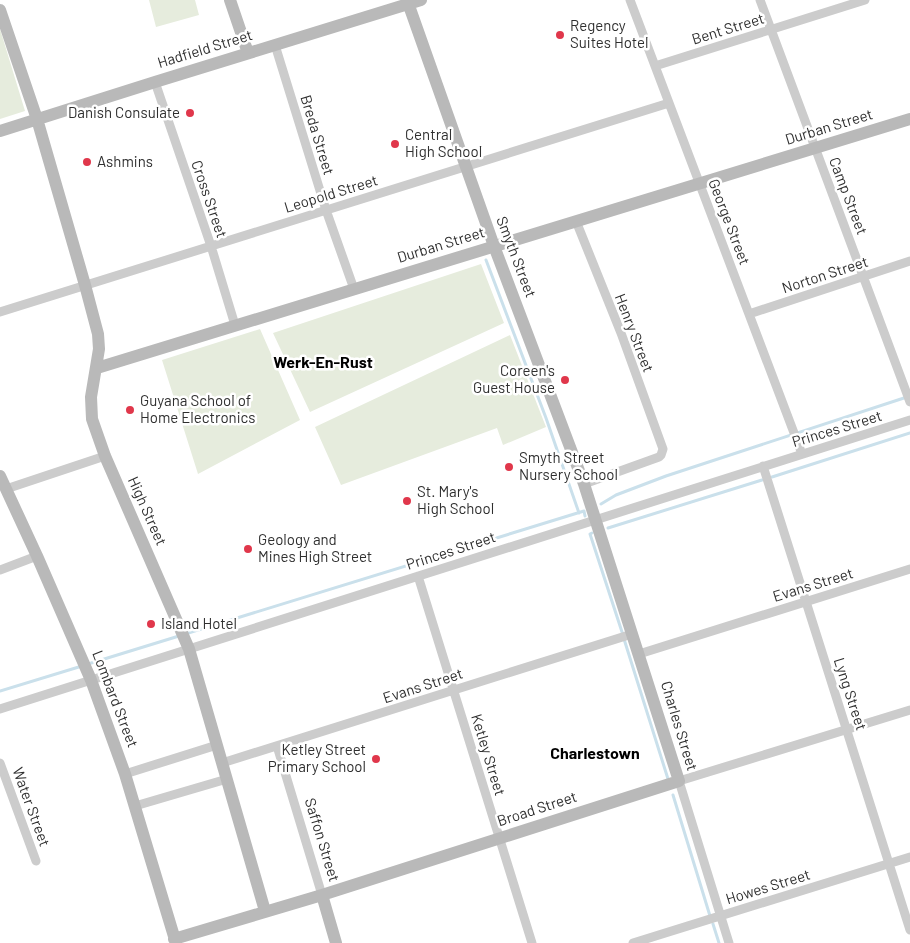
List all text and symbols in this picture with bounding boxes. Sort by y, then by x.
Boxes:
street label: Bent Street [689,8,766,48]
place label: Regency Suites Hotel [570,16,649,51]
street label: Hadfield Street [155,25,254,71]
marker: Regency Suites Hotel [554,29,566,41]
street label: Breda Street [297,93,339,177]
place label: Danish Consulate [68,103,180,121]
street label: Durban Street [783,104,875,148]
marker: Danish Consulate [184,107,196,119]
place label: Central High School [405,125,482,160]
marker: Central High School [389,138,401,150]
place label: Ashmins [97,152,153,170]
street label: Camp Street [826,154,872,237]
marker: Ashmins [81,156,93,168]
street label: Cross Street [188,158,232,240]
street label: Leopold Street [282,170,380,216]
street label: George Street [705,176,755,267]
street label: Smyth Street [493,214,541,300]
street label: Durban Street [395,222,487,266]
street label: Norton Street [779,252,870,296]
street label: Henry Street [612,291,658,374]
district label: Werk-En-Rust [273,352,373,371]
place label: Coreen's Guest House [473,361,555,396]
marker: Coreen's Guest House [559,374,571,386]
place label: Guyana School of Home Electronics [140,391,256,426]
marker: Guyana School of Home Electronics [124,404,136,416]
street label: Princes Street [790,406,884,450]
place label: Smyth Street Nursery School [519,448,618,483]
marker: Smyth Street Nursery School [503,461,515,473]
street label: High Street [125,473,171,548]
place label: St. Mary's High School [417,482,494,517]
marker: St. Mary's High School [401,495,413,507]
street label: Princes Street [404,527,498,573]
place label: Geology and Mines High Street [258,530,372,565]
marker: Geology and Mines High Street [242,543,254,555]
street label: Evans Street [770,563,855,605]
place label: Island Hotel [161,614,237,632]
marker: Island Hotel [145,618,157,630]
street label: Lombard Street [89,648,143,750]
street label: Lyng Street [831,655,871,732]
street label: Evans Street [380,664,465,706]
street label: Charles Street [658,679,702,773]
street label: Ketley Street [468,712,510,798]
place label: Ketley Street Primary School [268,740,366,775]
district label: Charlestown [550,743,640,762]
marker: Ketley Street Primary School [370,753,382,765]
street label: Water Street [9,765,55,849]
street label: Broad Street [495,787,579,829]
street label: Saffon Street [302,796,344,884]
street label: Howes Street [723,865,812,907]

